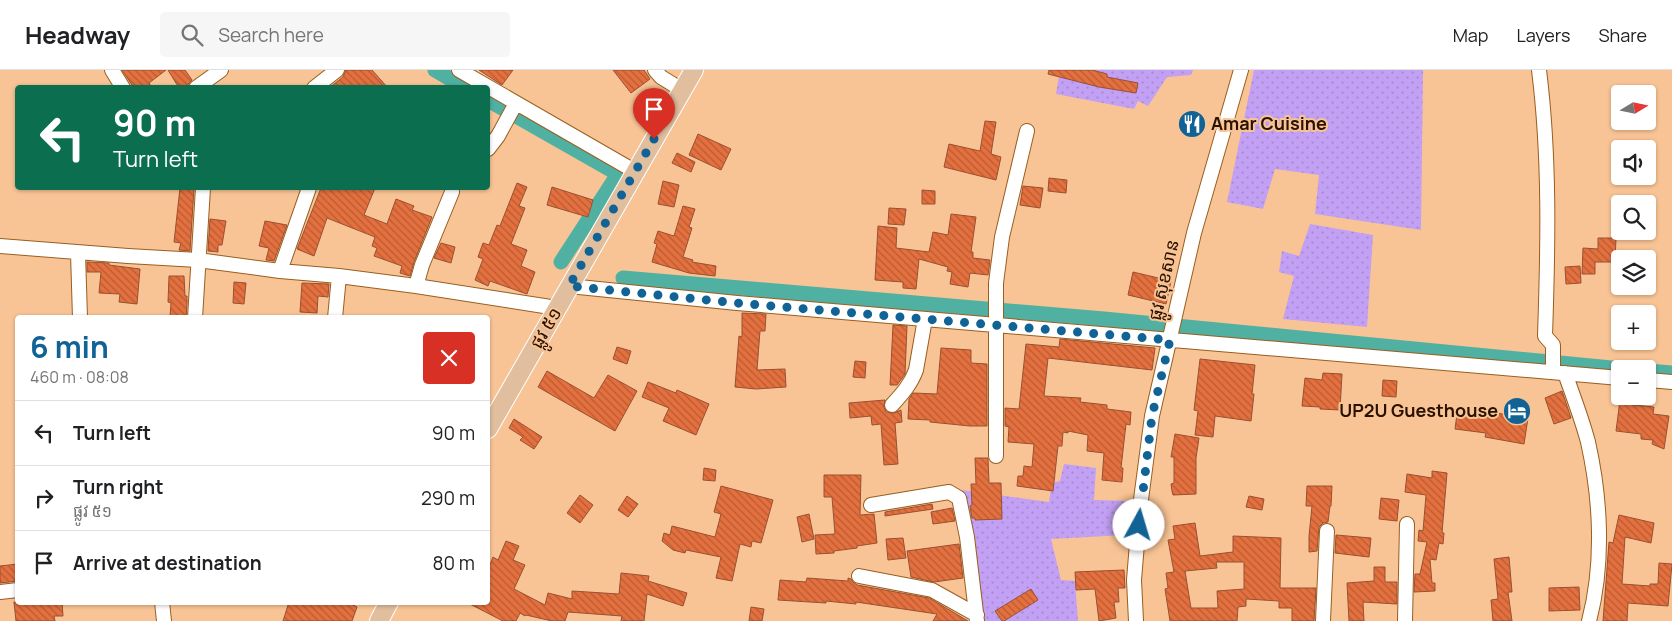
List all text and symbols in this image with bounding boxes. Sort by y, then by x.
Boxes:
search box [160,12,510,57]
text: Headway [25,18,130,51]
icon: search [178,21,206,49]
text: Search here [218,22,324,48]
text: Map [1453,23,1488,47]
text: Layers [1516,23,1570,47]
text: Share [1598,23,1647,47]
north arrow [1611,85,1656,130]
map controls [1611,85,1656,405]
pin [633,88,675,139]
icon: arrive [640,95,668,123]
text: 90 m [113,99,196,147]
icon: left [30,105,95,170]
restaurant icon: Amar Cuisine [1177,109,1207,139]
place label: Amar Cuisine [1211,111,1327,135]
button: sound [1611,140,1656,185]
text: Turn left [113,144,198,174]
button: search [1611,195,1656,240]
street label: ផ្លូវ សុខសាន [1142,237,1189,324]
button: layers [1611,250,1656,295]
street label: ផ្លូវ ៥១ [524,303,571,355]
button: + [1611,305,1656,350]
text: 6 min [30,326,109,367]
button: close [423,332,475,384]
button: − [1611,360,1656,405]
text: 460 m · 08:08 [30,366,129,388]
hotel icon: UP2U Guesthouse [1502,396,1532,426]
place label: UP2U Guesthouse [1339,398,1498,422]
icon: left [30,419,58,447]
text: Turn left [73,420,151,446]
text: 90 m [432,420,475,446]
text: Turn right [73,474,163,500]
icon: right [30,484,58,512]
text: 290 m [421,485,475,511]
position arrow [1112,498,1164,550]
text: ផ្លូវ ៥១ [73,500,112,522]
icon: arrive [30,549,58,577]
text: Arrive at destination [73,550,262,576]
text: 80 m [432,550,475,576]

